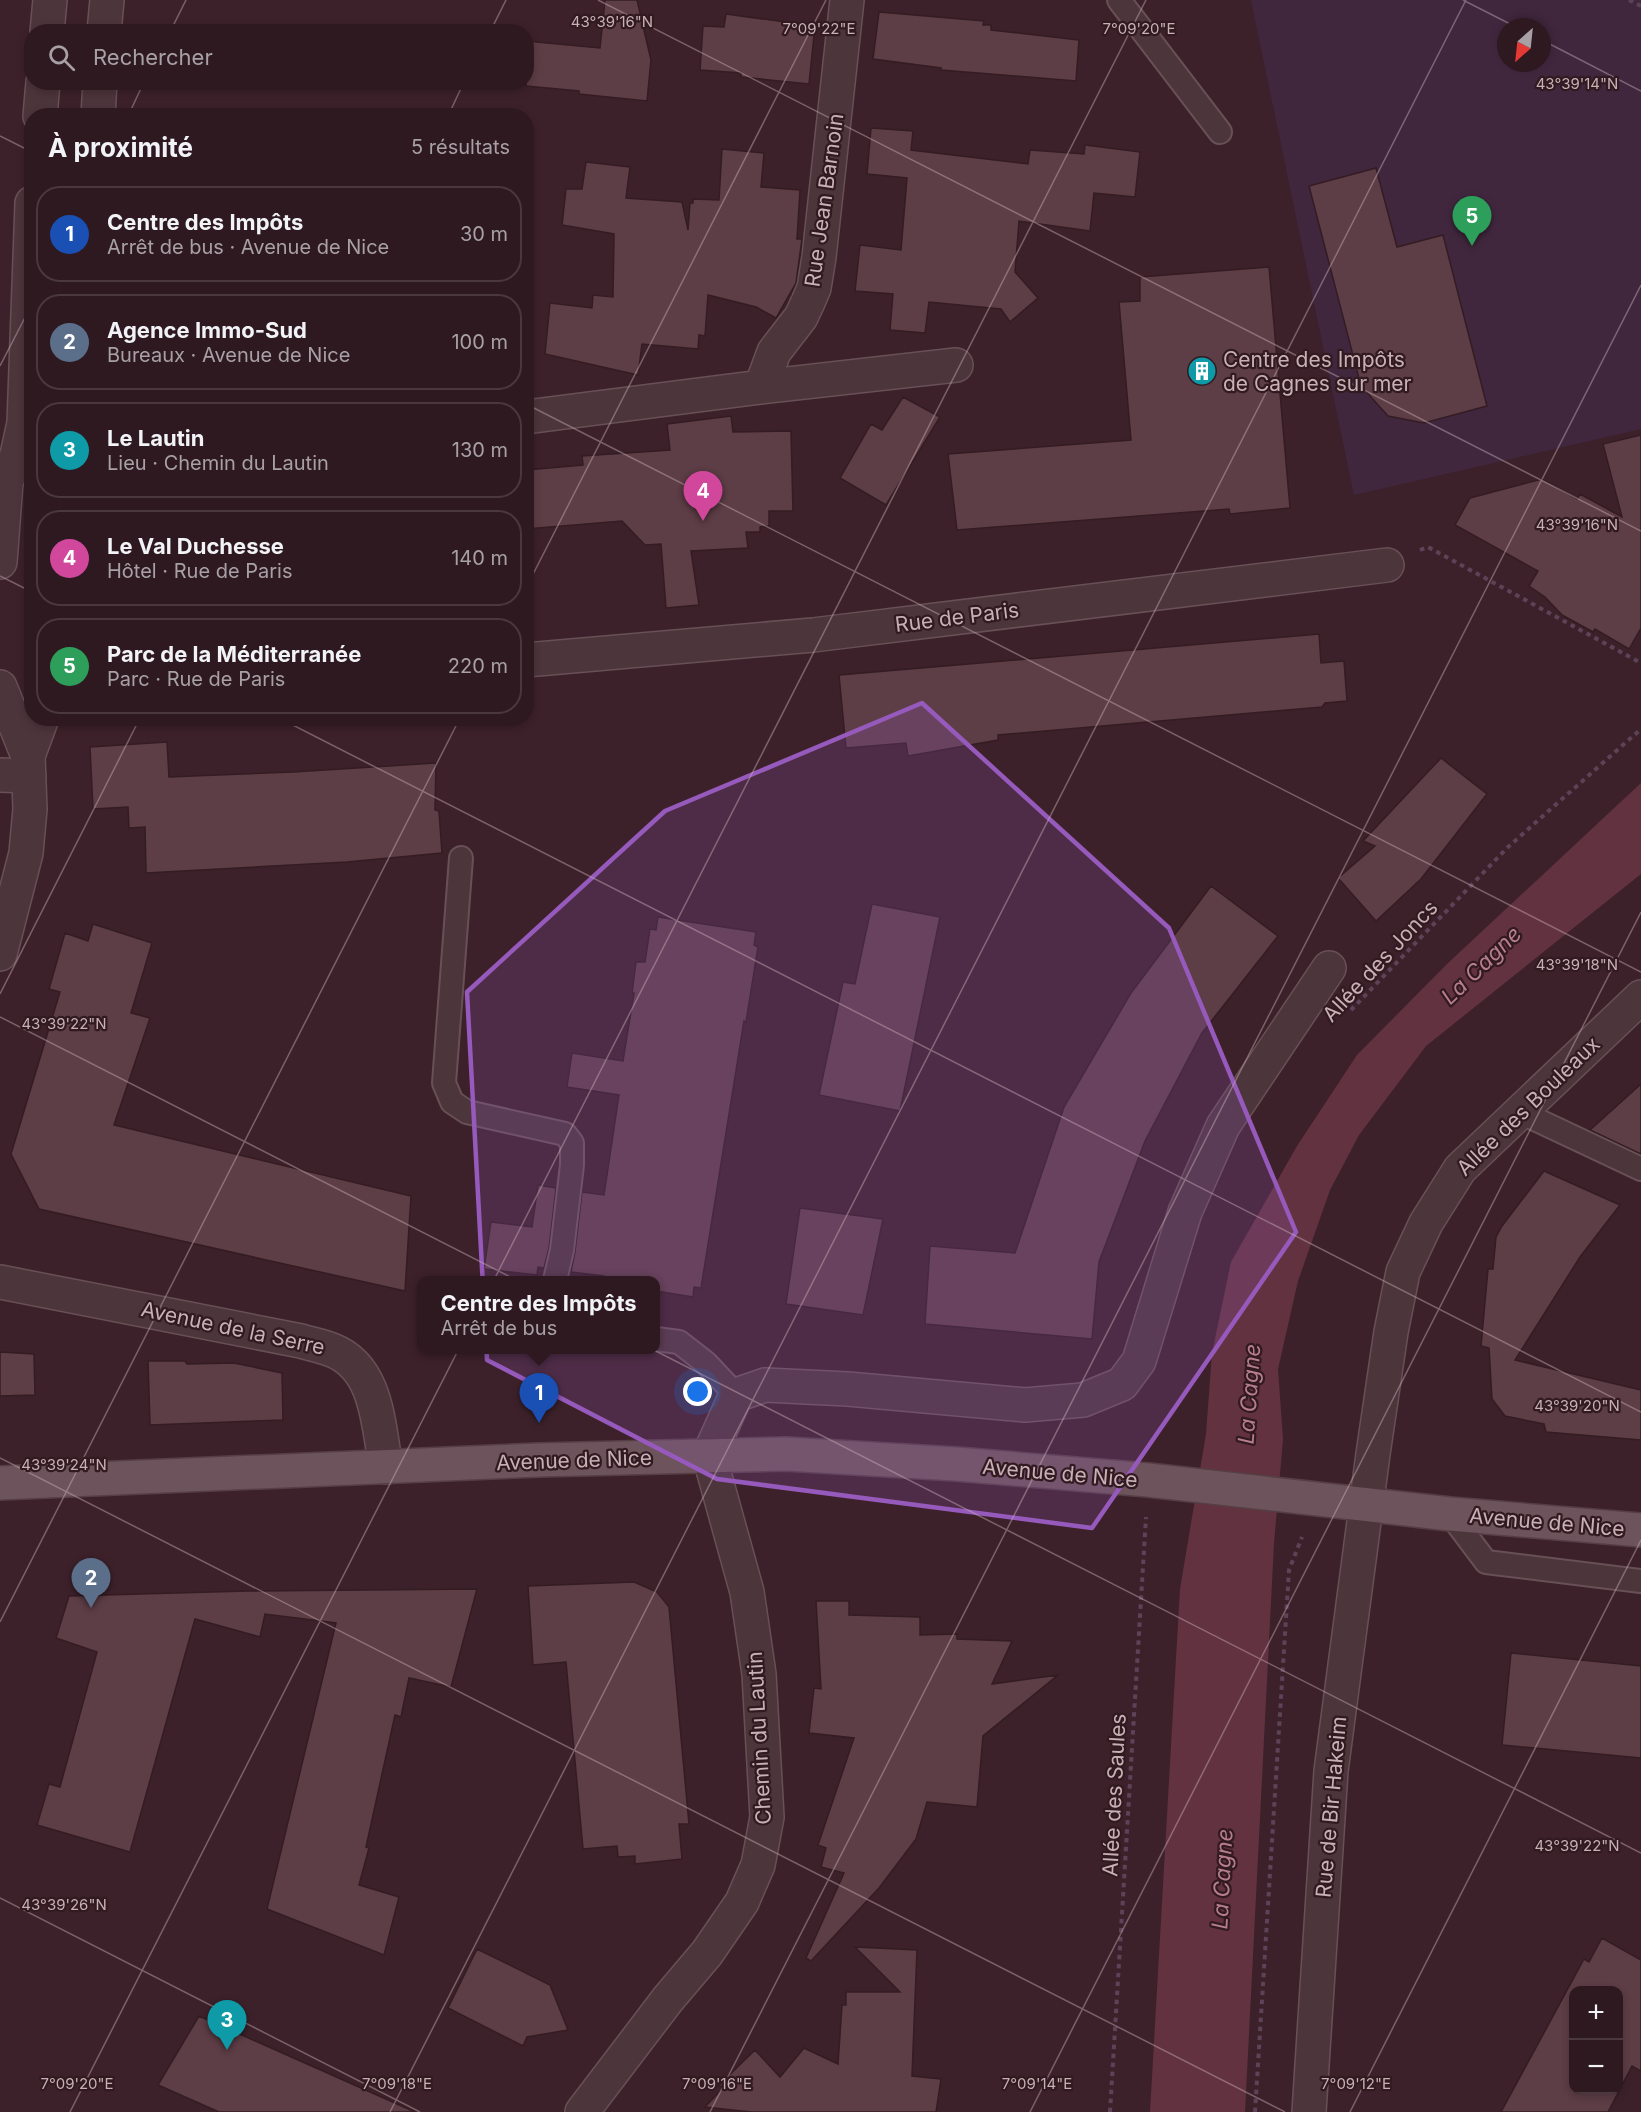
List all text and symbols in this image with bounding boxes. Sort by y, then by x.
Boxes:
text: 43°39'16"N [571,12,653,31]
north arrow [1497,18,1551,72]
text: 7°09'22"E [783,19,855,38]
text: 7°09'20"E [1102,19,1176,38]
search box [24,24,534,90]
icon: search [45,41,78,74]
text: Rechercher [93,44,213,70]
text: 43°39'14"N [1536,74,1618,93]
street label: Rue Jean Barnoin [799,112,849,288]
text: À proximité [48,132,193,163]
text: 5 résultats [411,135,510,159]
pin: 5 [1452,196,1492,246]
text: Centre des Impôts [107,209,303,235]
text: 1 [65,222,74,246]
text: 30 m [460,222,508,246]
text: Arrêt de bus · Avenue de Nice [107,235,389,259]
text: Agence Immo-Sud [107,317,307,343]
text: 2 [63,330,76,354]
text: 100 m [451,330,508,354]
text: Bureaux · Avenue de Nice [107,343,350,367]
place label: Centre des Impôts de Cagnes sur mer [1223,347,1412,396]
building icon: Centre des Impôts de Cagnes sur mer [1186,355,1218,387]
text: Le Lautin [107,425,204,451]
text: 3 [63,438,76,462]
text: 130 m [452,438,508,462]
text: Lieu · Chemin du Lautin [107,451,329,475]
pin: 4 [684,472,722,521]
text: 43°39'16"N [1536,515,1618,534]
text: Le Val Duchesse [107,533,284,559]
text: 4 [63,546,76,570]
text: 140 m [451,546,508,570]
text: Hôtel · Rue de Paris [107,559,292,583]
street label: Rue de Paris [894,597,1020,637]
text: Parc de la Méditerranée [107,641,361,667]
text: 5 [63,654,76,678]
text: 220 m [448,654,508,678]
text: Parc · Rue de Paris [107,667,285,691]
street label: Allée des Joncs [1317,895,1443,1027]
water label: La Cagne [1436,921,1526,1009]
text: 43°39'18"N [1536,955,1618,974]
text: 43°39'22"N [21,1014,107,1033]
street label: Allée des Bouleaux [1451,1031,1605,1181]
popup [417,1276,660,1354]
text: Centre des Impôts [440,1290,637,1316]
street label: Avenue de la Serre [139,1296,327,1360]
text: Arrêt de bus [440,1316,557,1340]
water label: La Cagne [1233,1343,1265,1445]
pin: 1 [520,1374,558,1423]
your location [683,1377,712,1406]
text: 43°39'20"N [1534,1396,1620,1415]
street label: Avenue de Nice [496,1445,652,1475]
street label: Avenue de Nice [981,1454,1139,1492]
text: 43°39'24"N [21,1455,107,1474]
street label: Avenue de Nice [1468,1503,1626,1541]
pin: 2 [72,1558,110,1608]
street label: Chemin du Lautin [742,1651,776,1825]
street label: Allée des Saules [1097,1713,1131,1877]
street label: Rue de Bir Hakeim [1311,1715,1351,1899]
water label: La Cagne [1206,1828,1238,1930]
text: 43°39'22"N [1534,1836,1620,1855]
text: 43°39'26"N [21,1895,107,1914]
map controls [1569,1986,1623,2094]
button: + [1569,1986,1623,2040]
pin: 3 [208,2000,246,2050]
button: − [1569,2040,1623,2094]
text: 7°09'20"E [40,2074,114,2093]
text: 7°09'18"E [362,2074,432,2093]
text: 7°09'16"E [682,2074,752,2093]
text: 7°09'14"E [1002,2074,1072,2093]
text: 7°09'12"E [1321,2074,1391,2093]

